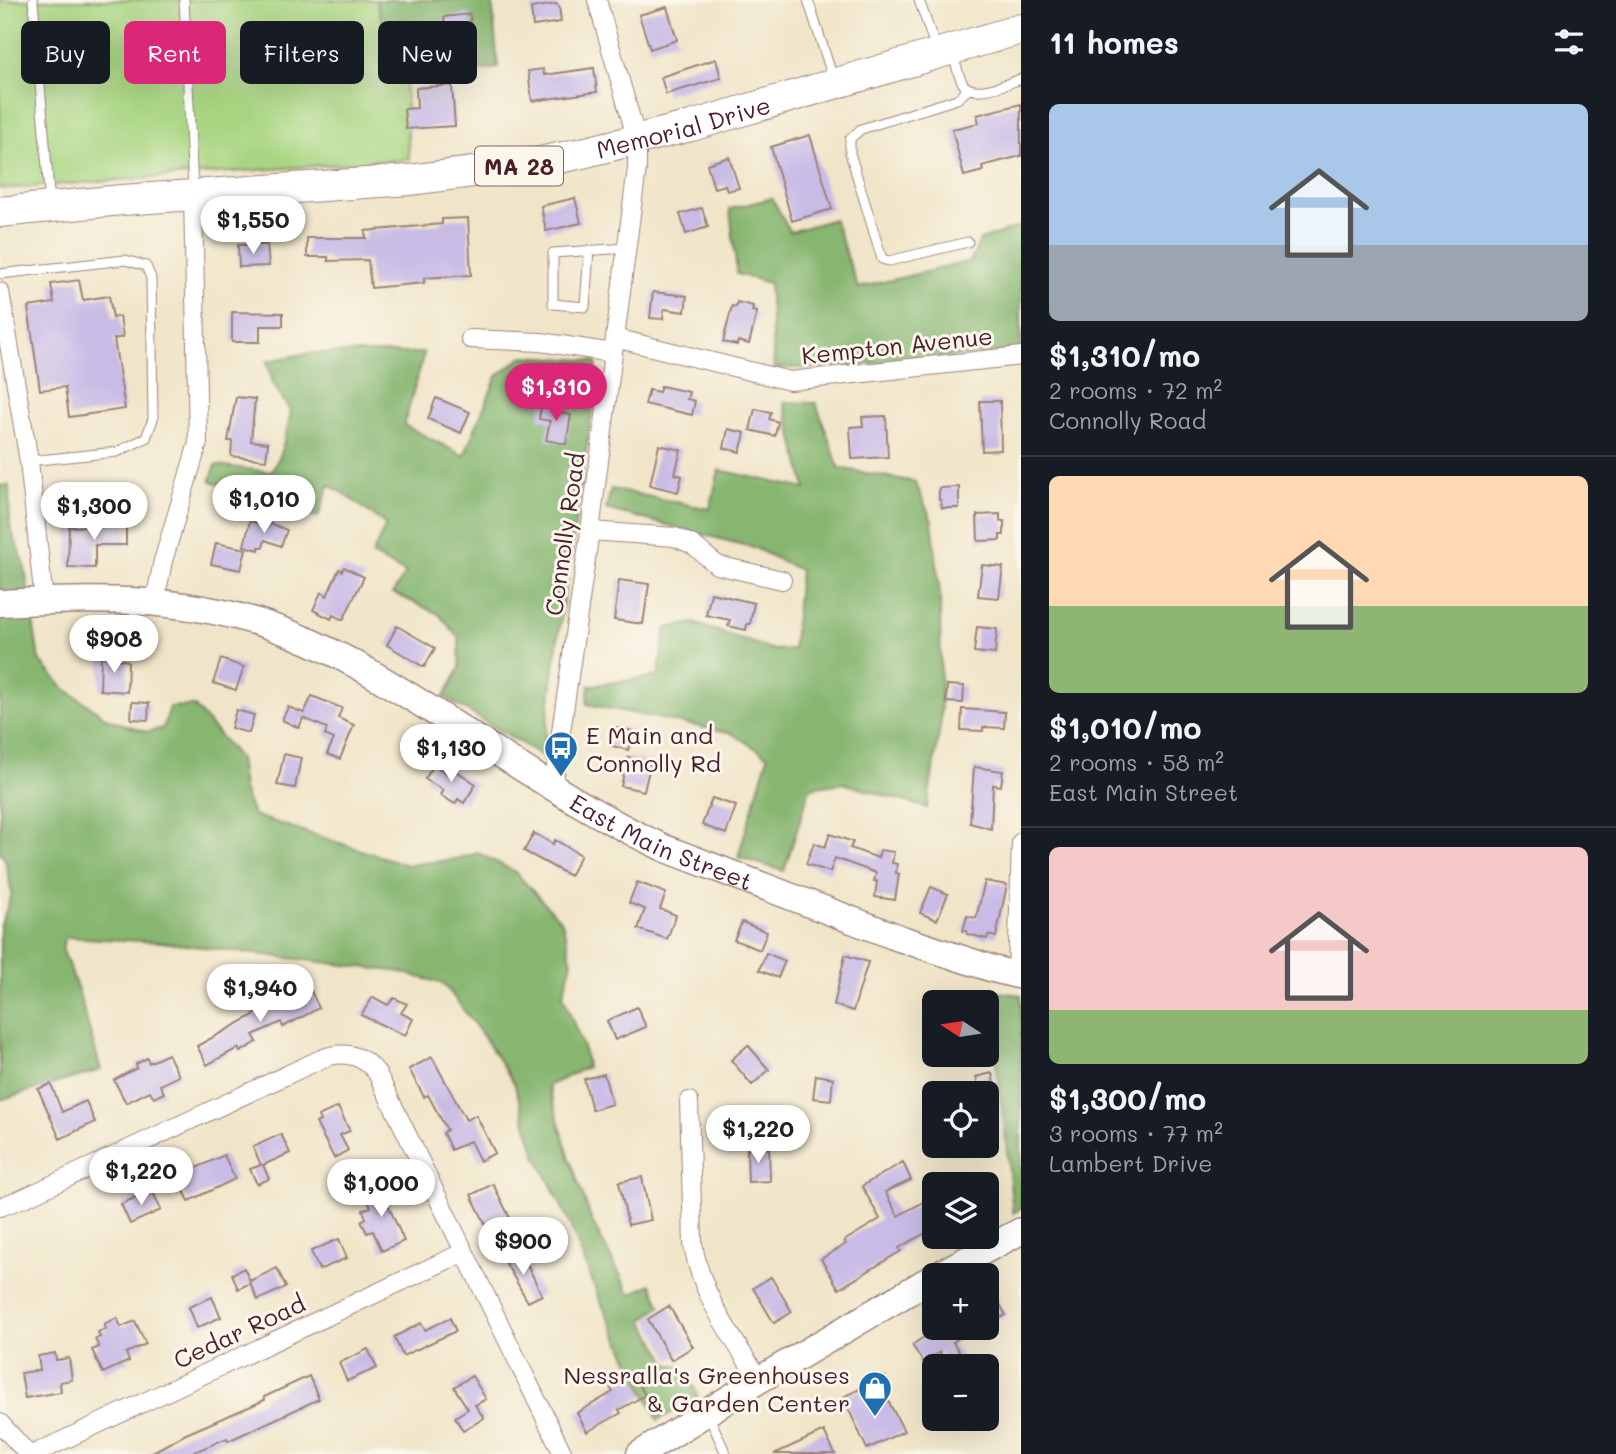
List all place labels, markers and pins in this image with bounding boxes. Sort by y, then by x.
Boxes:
pin: $1,550 [196,196,310,256]
pin: $1,310 [499,364,613,423]
pin: $1,010 [207,476,321,535]
pin: $1,300 [37,482,151,542]
pin: $908 [73,616,155,675]
place label: E Main and Connolly Rd [586,719,721,778]
pin: $1,130 [394,724,508,784]
bus stop icon: E Main and Connolly Rd [542,729,580,778]
pin: $1,940 [203,964,317,1024]
pin: $1,220 [701,1106,815,1165]
pin: $1,220 [84,1148,198,1207]
pin: $1,000 [324,1160,438,1219]
pin: $900 [482,1218,564,1277]
place label: Nessralla's Greenhouses & Garden Center [564,1359,850,1418]
shop icon: Nessralla's Greenhouses & Garden Center [856,1369,894,1418]

